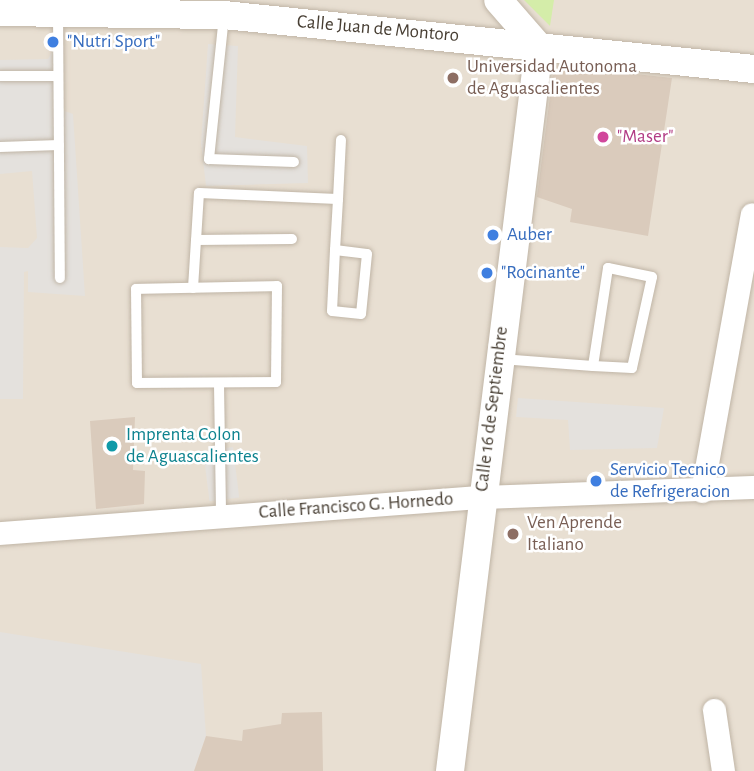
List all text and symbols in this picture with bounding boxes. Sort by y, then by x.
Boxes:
street label: Calle Juan de Montoro [296,11,460,47]
place label: "Nutri Sport" [67,31,160,53]
marker: "Nutri Sport" [45,34,61,50]
place label: Universidad Autonoma de Aguascalientes [467,56,637,100]
marker: Universidad Autonoma de Aguascalientes [445,70,461,86]
place label: "Maser" [617,126,674,148]
marker: "Maser" [595,129,611,145]
place label: Auber [507,224,552,246]
marker: Auber [485,227,501,243]
place label: "Rocinante" [501,262,585,284]
marker: "Rocinante" [479,265,495,281]
street label: Calle 16 de Septiembre [471,325,513,493]
place label: Imprenta Colon de Aguascalientes [126,424,259,468]
marker: Imprenta Colon de Aguascalientes [104,438,120,454]
place label: Servicio Tecnico de Refrigeracion [610,459,730,503]
marker: Servicio Tecnico de Refrigeracion [588,473,604,489]
street label: Calle Francisco G. Hornedo [258,488,454,524]
place label: Ven Aprende Italiano [527,512,622,556]
marker: Ven Aprende Italiano [505,526,521,542]

